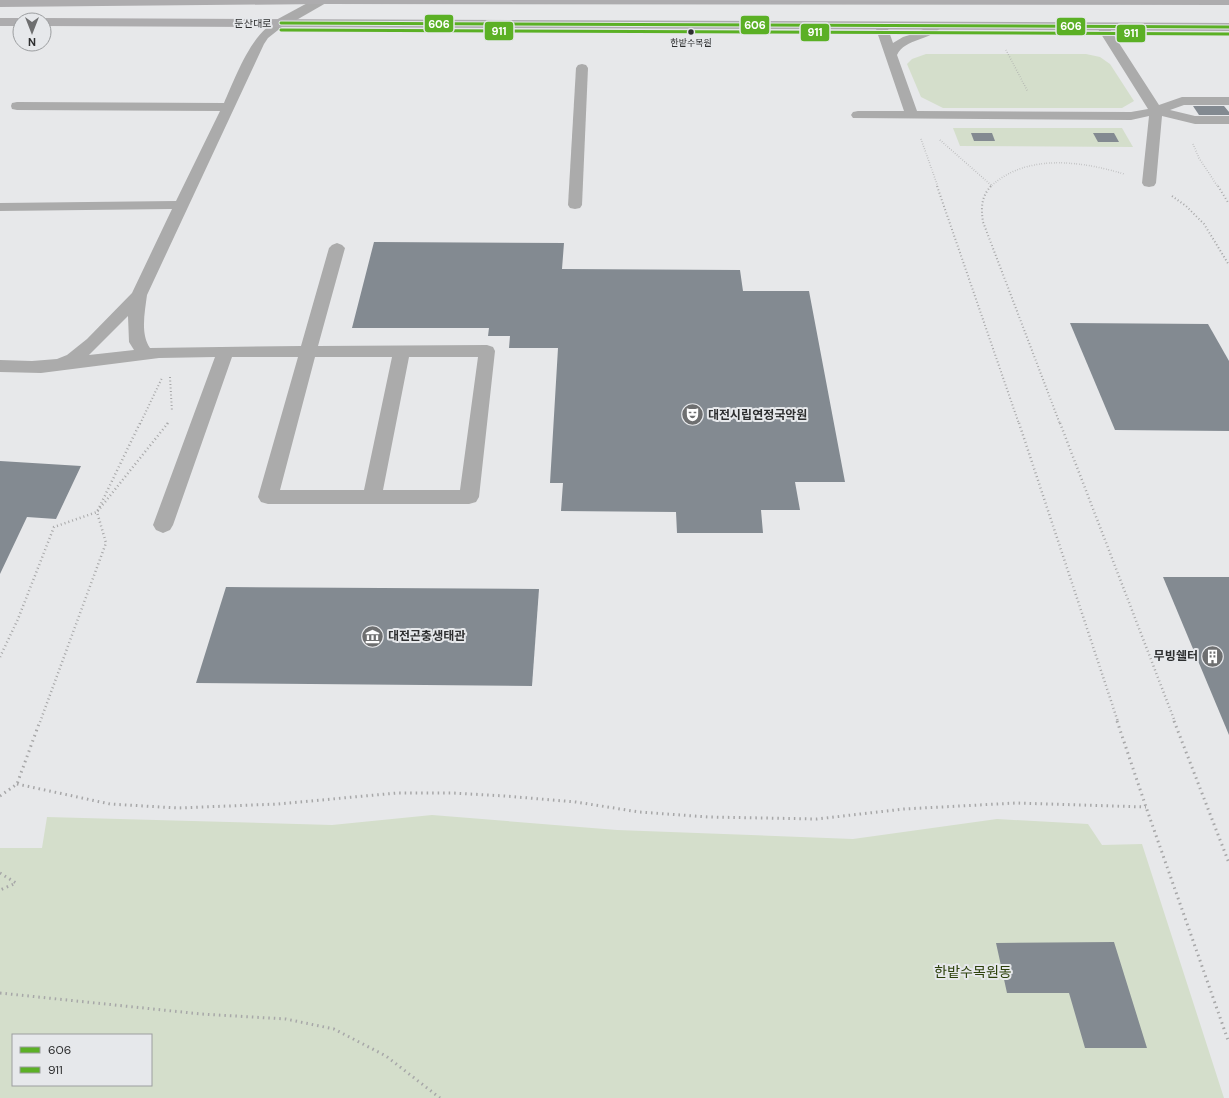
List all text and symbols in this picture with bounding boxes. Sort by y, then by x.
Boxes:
north arrow [12,12,52,52]
line badge: 606 [424,14,454,33]
line badge: 606 [740,15,770,35]
street label: 둔산대로 [235,17,271,30]
text: 606 [428,17,450,31]
line badge: 606 [1056,17,1086,36]
text: 606 [744,18,766,32]
text: 606 [1060,19,1082,33]
line badge: 911 [484,21,514,41]
line badge: 911 [800,23,830,42]
text: 911 [492,24,506,38]
line badge: 911 [1116,24,1146,43]
text: 911 [808,25,822,39]
text: 911 [1124,26,1138,40]
marker: 한밭수목원 [686,27,696,37]
text: N [28,35,36,49]
place label: 한밭수목원 [670,37,712,49]
theatre icon: 대전시립연정국악원 [680,402,706,428]
place label: 대전시립연정국악원 [708,407,807,423]
museum icon: 대전곤충생태관 [360,623,386,649]
place label: 대전곤충생태관 [388,628,465,644]
building icon: 무빙쉘터 [1200,643,1226,669]
place label: 무빙쉘터 [1154,648,1198,664]
park label: 한밭수목원동 [934,963,1012,981]
legend [12,1034,152,1086]
text: 606 [48,1042,71,1058]
text: 911 [48,1062,63,1078]

